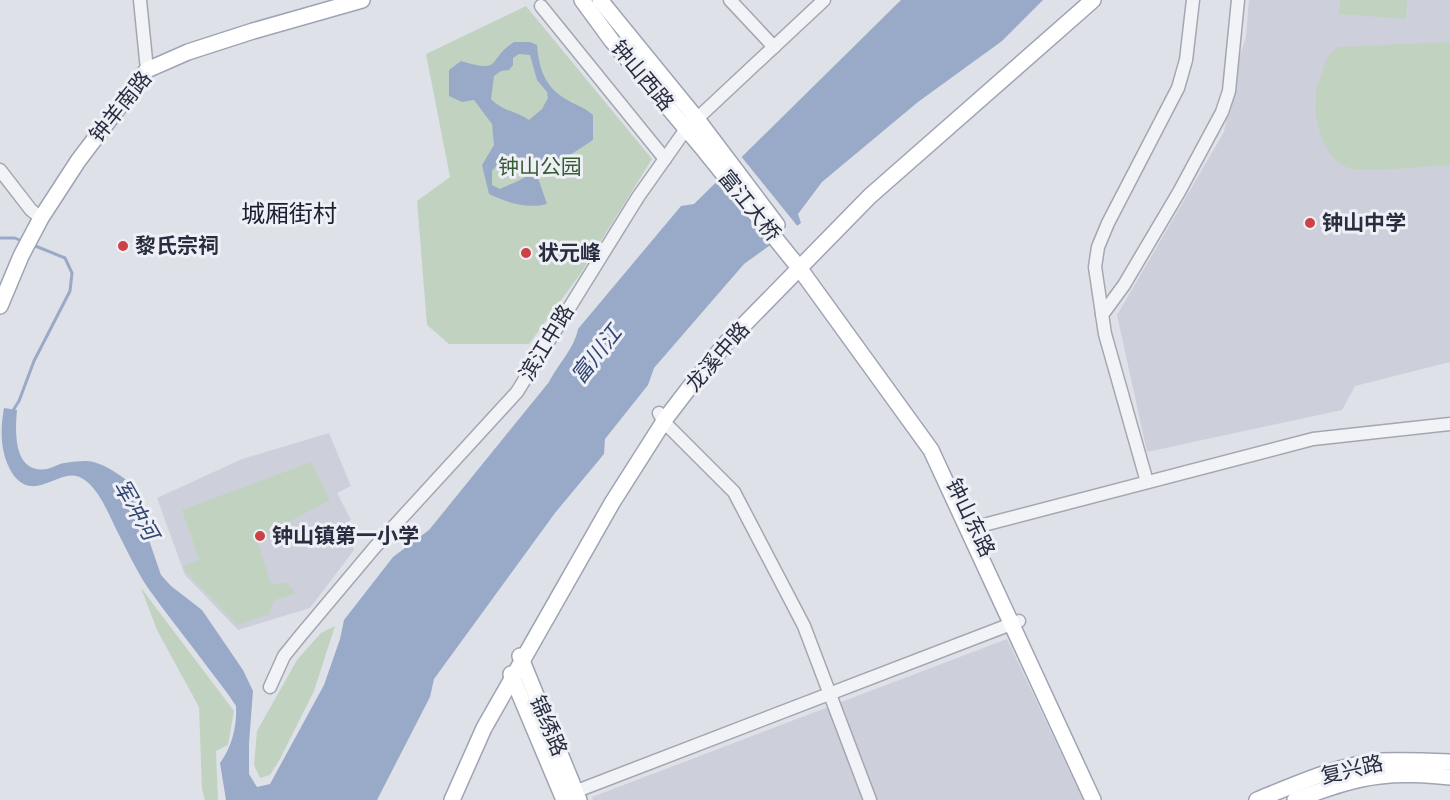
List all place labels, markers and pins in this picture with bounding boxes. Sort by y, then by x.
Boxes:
place label: 钟山中学 [1322,211,1406,236]
marker: 钟山中学 [1303,216,1317,230]
place label: 黎氏宗祠 [135,234,219,259]
marker: 黎氏宗祠 [116,239,130,253]
place label: 状元峰 [538,241,601,266]
marker: 状元峰 [519,246,533,260]
place label: 钟山镇第一小学 [272,524,419,549]
marker: 钟山镇第一小学 [253,529,267,543]

